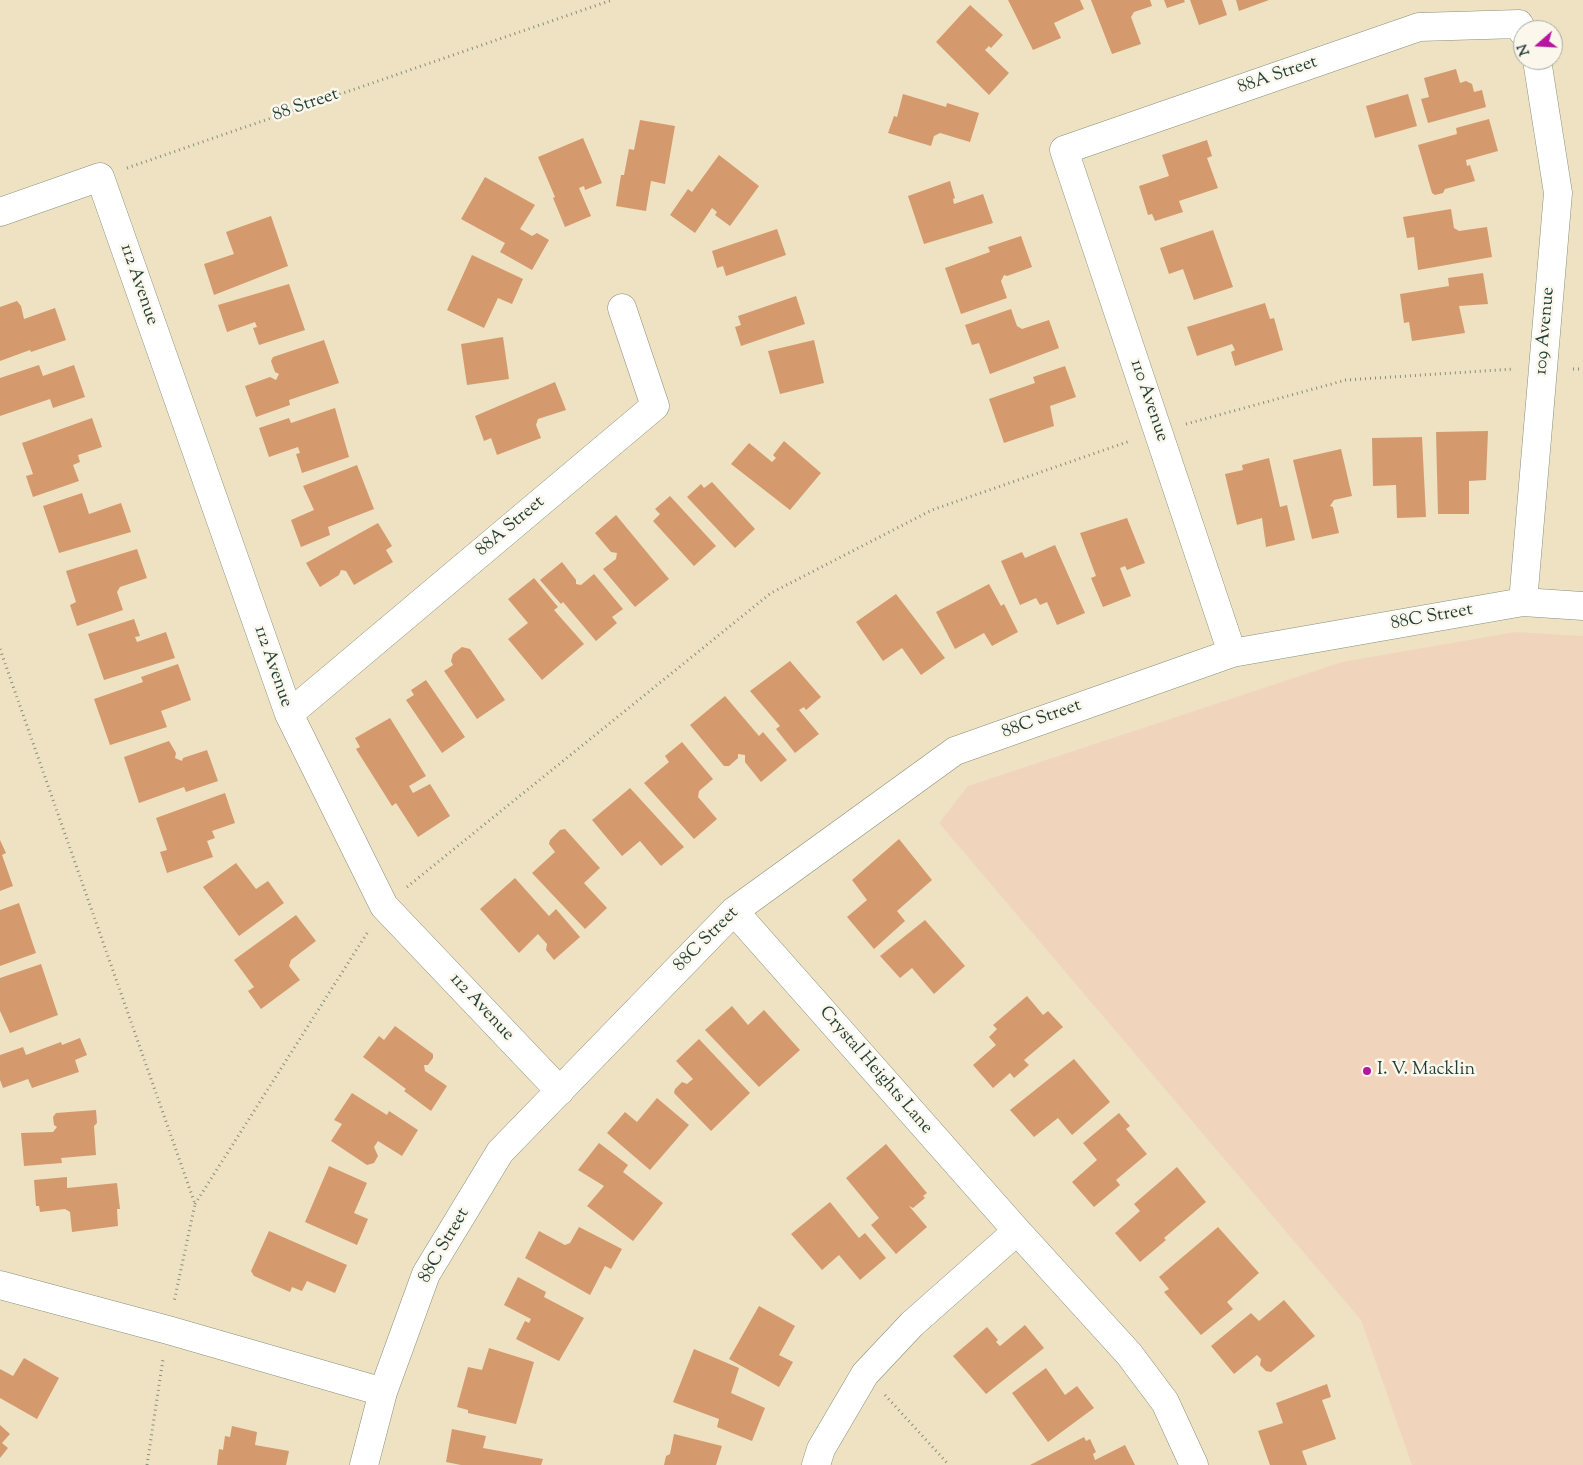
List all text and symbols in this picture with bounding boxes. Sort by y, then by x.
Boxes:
north arrow [1513,20,1563,70]
text: N [1513,41,1536,58]
street label: 88A Street [1235,52,1321,100]
street label: 88 Street [270,85,342,127]
street label: 112 Avenue [114,241,162,329]
street label: 109 Avenue [1531,286,1561,376]
street label: 110 Avenue [1124,357,1172,445]
street label: 88A Street [472,492,550,562]
street label: 88C Street [1389,600,1475,636]
street label: 112 Avenue [248,623,296,711]
street label: 88C Street [999,696,1085,744]
street label: 88C Street [670,903,744,977]
street label: 112 Avenue [444,970,518,1046]
street label: Crystal Heights Lane [814,1003,936,1139]
place label: I. V. Macklin [1377,1060,1475,1082]
marker: I. V. Macklin [1361,1065,1373,1077]
street label: 88C Street [415,1205,475,1287]

